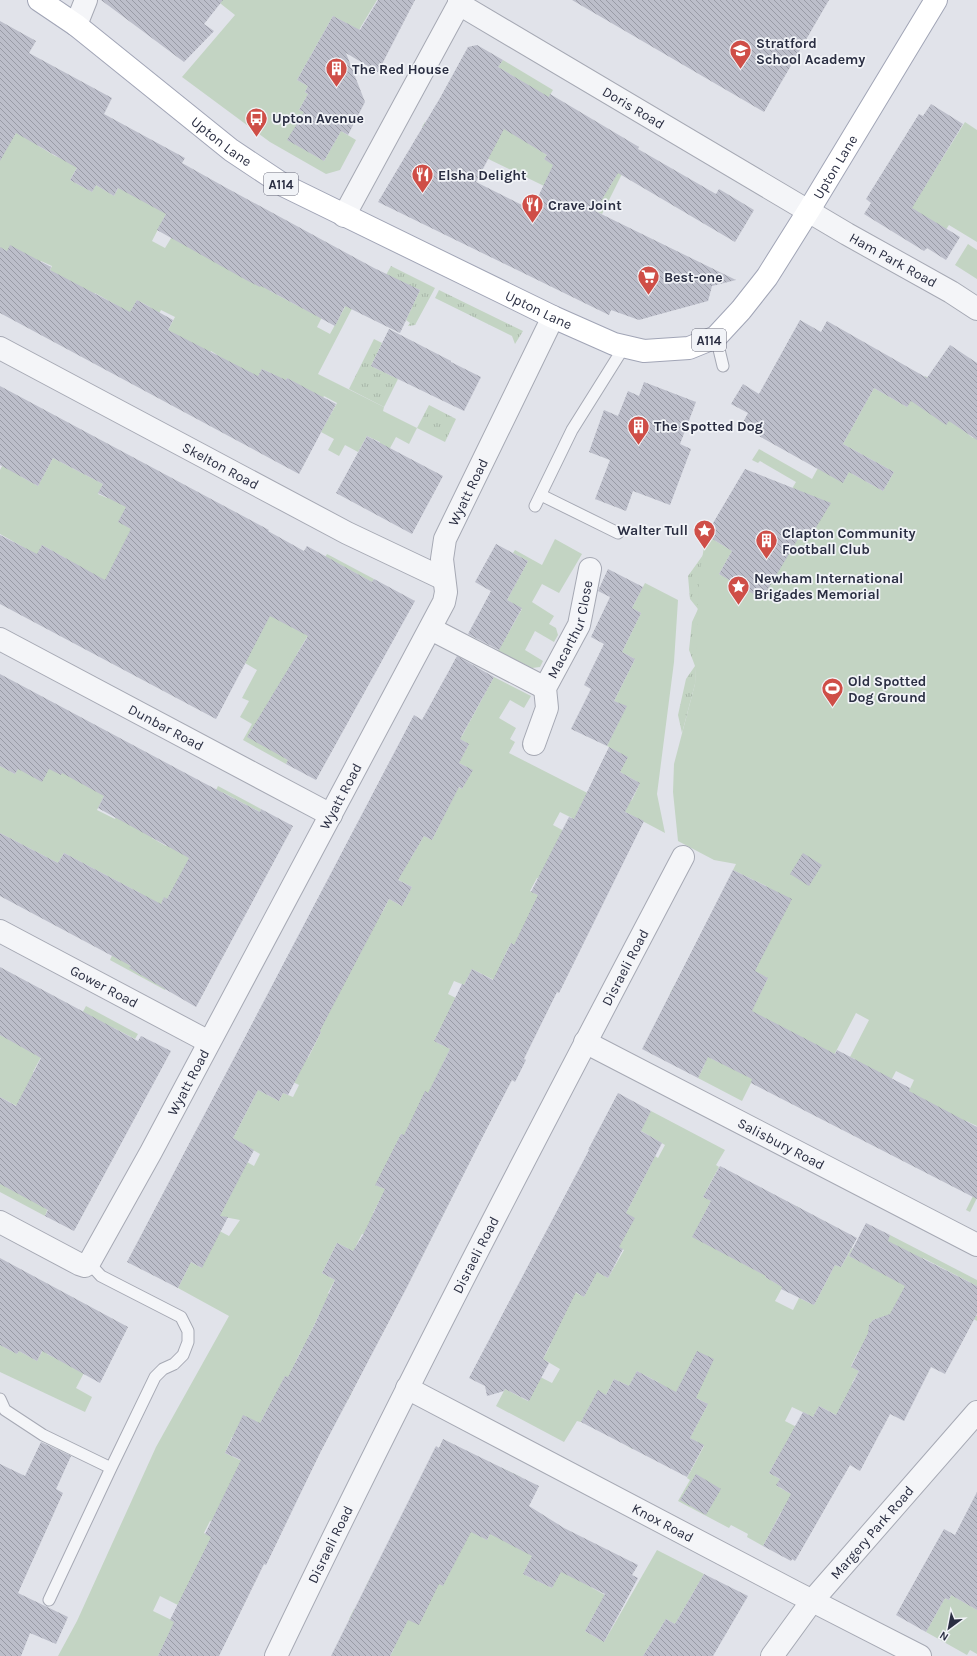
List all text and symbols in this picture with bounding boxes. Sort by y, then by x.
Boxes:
place label: Stratford School Academy [756,35,865,68]
school or university icon: Stratford School Academy [728,38,754,71]
building icon: The Red House [323,56,349,89]
place label: The Red House [352,61,449,78]
street label: Doris Road [600,83,668,132]
bus stop icon: Upton Avenue [244,105,270,138]
place label: Upton Avenue [272,110,364,127]
street label: Upton Lane [188,113,255,170]
street label: Upton Lane [809,132,861,202]
restaurant icon: Elsha Delight [410,162,436,195]
place label: Elsha Delight [438,167,527,184]
road number: A114 [264,173,298,195]
restaurant icon: Crave Joint [519,192,545,225]
place label: Crave Joint [548,197,622,214]
street label: Ham Park Road [847,229,940,291]
supermarket icon: Best-one [635,264,661,297]
place label: Best-one [664,269,723,286]
street label: Upton Lane [503,287,575,333]
road number: A114 [692,329,726,351]
building icon: The Spotted Dog [625,413,651,446]
place label: The Spotted Dog [654,418,763,435]
street label: Skelton Road [179,438,262,493]
street label: Wyatt Road [444,456,491,529]
place icon: Walter Tull [691,517,717,550]
place label: Walter Tull [617,522,688,539]
place label: Clapton Community Football Club [782,525,916,558]
building icon: Clapton Community Football Club [754,528,780,561]
place label: Newham International Brigades Memorial [754,570,903,603]
place icon: Newham International Brigades Memorial [725,573,751,606]
street label: Macarthur Close [543,579,596,681]
place label: Old Spotted Dog Ground [848,673,926,706]
sports icon: Old Spotted Dog Ground [820,676,846,709]
street label: Dunbar Road [125,700,207,754]
street label: Wyatt Road [316,760,365,832]
street label: Disraeli Road [598,926,652,1009]
street label: Gower Road [67,961,141,1011]
street label: Wyatt Road [164,1046,213,1118]
street label: Salisbury Road [735,1114,828,1173]
street label: Disraeli Road [449,1213,502,1296]
street label: Margery Park Road [826,1482,917,1583]
street label: Knox Road [629,1499,697,1546]
street label: Disraeli Road [304,1503,356,1586]
north arrow [929,1608,969,1648]
text: N [937,1628,951,1644]

